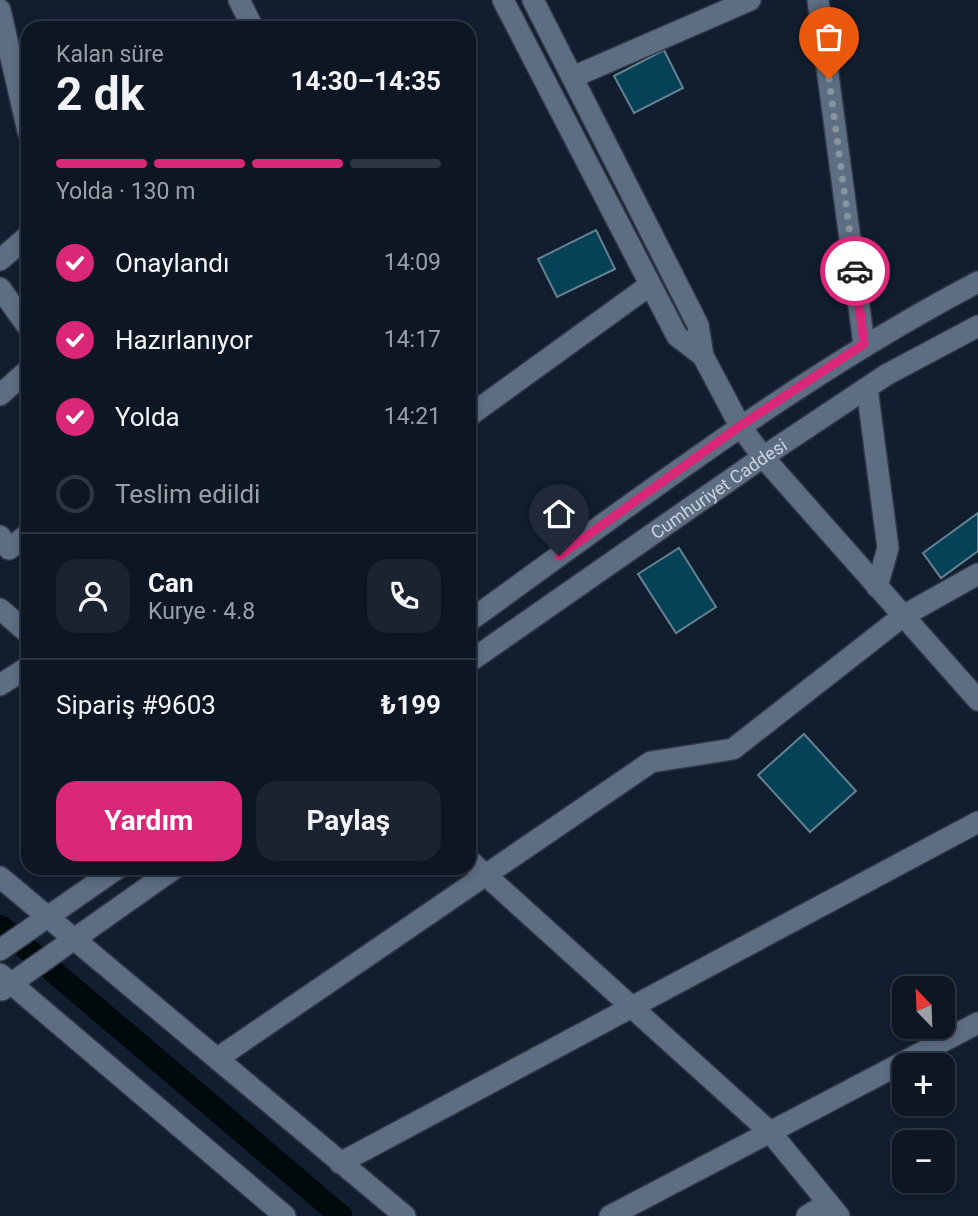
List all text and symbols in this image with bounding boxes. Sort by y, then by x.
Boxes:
pin [799,7,859,79]
icon: bag [810,18,848,56]
text: Kalan süre [56,41,164,68]
text: 14:30–14:35 [291,66,441,96]
text: 2 dk [56,67,144,121]
text: Yolda · 130 m [56,178,195,205]
courier [820,236,890,306]
icon: check [56,244,94,282]
text: Onaylandı [115,248,229,278]
text: 14:09 [384,249,441,276]
icon: car [836,252,874,290]
icon: check [56,321,94,359]
text: Hazırlanıyor [115,325,253,355]
text: 14:17 [384,326,441,353]
icon: check [56,398,94,436]
text: Yolda [115,402,180,432]
text: 14:21 [384,403,441,430]
street label: Cumhuriyet Caddesi [646,434,791,543]
text: Teslim edildi [115,479,260,509]
pin [529,484,589,556]
icon: home [540,495,578,533]
button: person [56,559,130,633]
button: phone [367,559,441,633]
text: Can [148,568,194,598]
text: Kurye · 4.8 [148,598,255,625]
text: Sipariş #9603 [56,690,216,720]
text: ₺199 [381,690,441,720]
button: Yardım [56,781,242,861]
button: Paylaş [256,781,441,861]
north arrow [892,976,956,1040]
map controls [892,976,955,1193]
button: + [892,1053,955,1116]
button: − [892,1130,955,1193]

